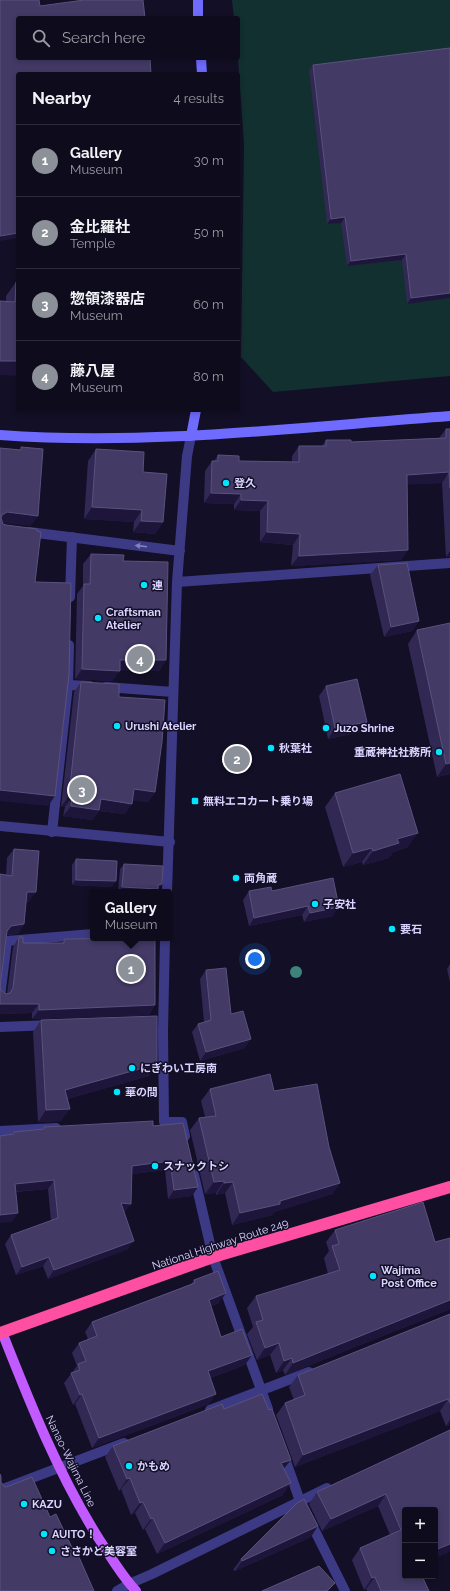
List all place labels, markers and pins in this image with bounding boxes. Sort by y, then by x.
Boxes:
place label: 登久 [234,477,256,490]
marker: 登久 [221,478,231,488]
place label: 連 [152,579,163,592]
marker: 連 [139,580,149,590]
place label: Craftsman Atelier [106,606,161,632]
marker: Craftsman Atelier [93,613,103,623]
pin: 4 [127,644,153,674]
place label: Urushi Atelier [125,720,197,733]
marker: Urushi Atelier [112,721,122,731]
place label: Juzo Shrine [334,722,395,735]
marker: Juzo Shrine [321,723,331,733]
place label: 秋葉社 [279,742,312,755]
marker: 秋葉社 [266,743,276,753]
pin: 2 [224,744,250,774]
place label: 重蔵神社社務所 [354,746,431,759]
marker: 重蔵神社社務所 [434,747,444,757]
pin: 3 [69,775,95,805]
place label: 無料エコカート乗り場 [203,795,313,808]
marker: 無料エコカート乗り場 [190,796,200,806]
place label: 両角蔵 [244,872,277,885]
marker: 両角蔵 [231,873,241,883]
place label: 子安社 [323,898,356,911]
marker: 子安社 [310,899,320,909]
place label: 要石 [400,923,422,936]
marker: 要石 [387,924,397,934]
pin: 1 [118,954,144,984]
place label: にぎわい工房南 [140,1062,217,1075]
marker: にぎわい工房南 [127,1063,137,1073]
place label: 華の間 [125,1086,158,1099]
marker: 華の間 [112,1087,122,1097]
place label: スナックトシ [163,1160,229,1173]
marker: スナックトシ [150,1161,160,1171]
place label: Wajima Post Office [381,1264,437,1290]
marker: Wajima Post Office [368,1271,378,1281]
place label: かもめ [137,1460,170,1473]
marker: かもめ [124,1461,134,1471]
place label: KAZU [32,1498,62,1511]
marker: KAZU [19,1499,29,1509]
place label: AUITO！ [52,1528,96,1541]
marker: AUITO！ [39,1529,49,1539]
place label: ささかど美容室 [60,1545,137,1558]
marker: ささかど美容室 [47,1546,57,1556]

